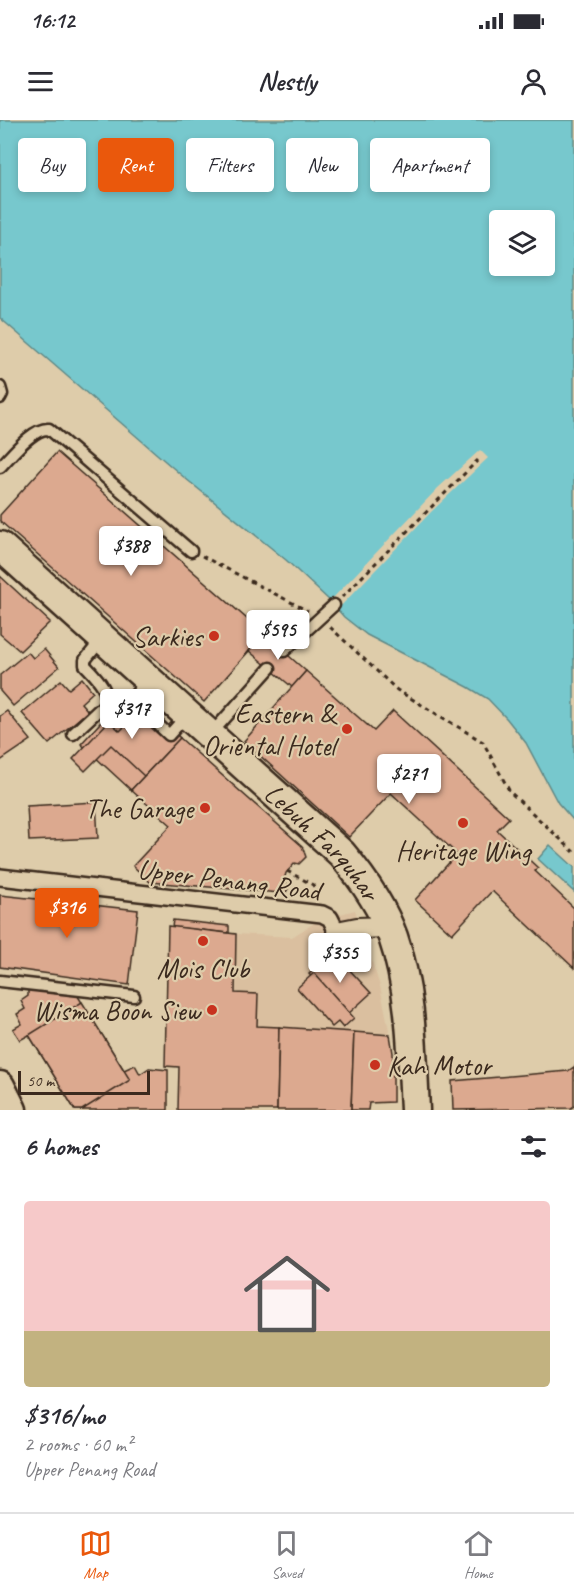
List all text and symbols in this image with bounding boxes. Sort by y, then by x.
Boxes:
text: 16:12 [30,7,74,35]
text: Nestly [258,64,316,98]
icon: menu [24,65,57,98]
icon: person [517,65,550,98]
chip: Buy [18,138,86,192]
chip: Rent [98,138,174,192]
chip: Filters [186,138,274,192]
chip: New [286,138,358,192]
chip: Apartment [370,138,490,192]
map controls [489,210,555,276]
button: layers [489,210,555,276]
pin: $388 [95,526,167,577]
text: $388 [113,533,149,558]
pin: $595 [242,610,314,661]
text: $595 [260,617,296,642]
place label: Sarkies [132,619,204,654]
marker: Sarkies [207,629,221,643]
pin: $317 [96,689,168,740]
text: $317 [114,696,150,721]
place label: Eastern & Oriental Hotel [203,696,340,763]
marker: Eastern & Oriental Hotel [340,722,354,736]
pin: $271 [373,754,445,805]
text: $271 [391,761,427,786]
street label: Lebuh Farquhar [257,776,389,908]
place label: The Garage [85,791,195,826]
marker: The Garage [198,801,212,815]
marker: Heritage Wing [456,816,470,830]
place label: Heritage Wing [396,833,532,868]
street label: Upper Penang Road [136,851,326,909]
pin: $316 [31,888,103,939]
text: $316 [49,895,85,920]
pin: $355 [304,933,376,984]
marker: Mois Club [196,934,210,948]
text: $355 [322,940,358,965]
place label: Mois Club [157,951,251,986]
place label: Wisma Boon Siew [33,993,203,1028]
marker: Wisma Boon Siew [205,1003,219,1017]
place label: Kah Motor [387,1048,493,1083]
marker: Kah Motor [368,1058,382,1072]
scale bar [18,1068,150,1096]
text: 50 m [27,1071,54,1091]
text: 6 homes [24,1130,98,1163]
icon: filters [517,1130,550,1163]
icon: home [233,1240,341,1348]
text: $316/mo [24,1399,105,1432]
text: 2 rooms · 60 m² [24,1432,132,1457]
text: Upper Penang Road [24,1457,155,1482]
tab: Map [79,1527,112,1583]
tab: Saved [270,1527,303,1583]
tab: Home [462,1527,495,1583]

